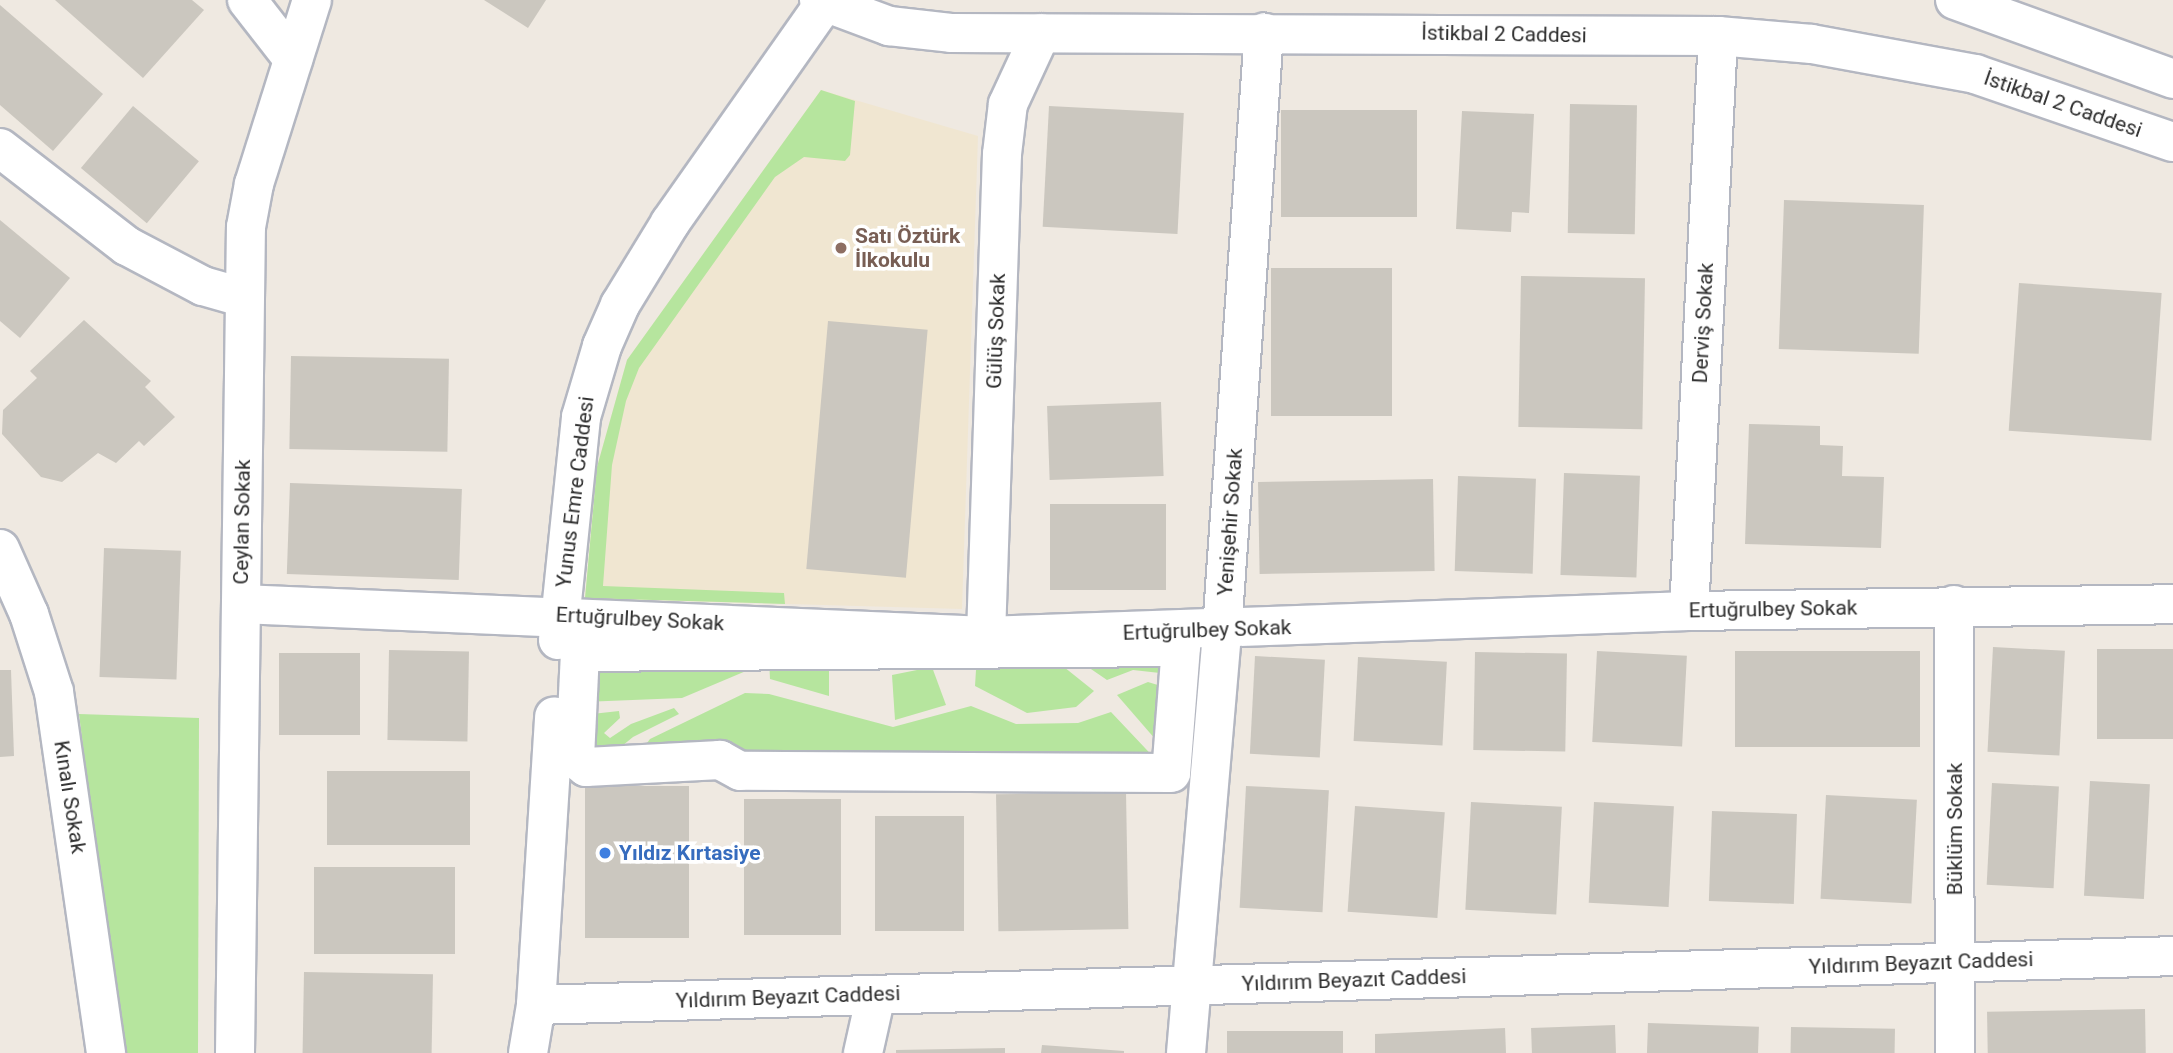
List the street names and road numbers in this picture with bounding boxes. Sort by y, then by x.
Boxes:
street label: İstikbal 2 Caddesi [1421,20,1587,48]
street label: İstikbal 2 Caddesi [1981,65,2145,143]
street label: Derviş Sokak [1687,262,1719,384]
street label: Gülüş Sokak [981,273,1011,389]
street label: Yunus Emre Caddesi [551,395,599,589]
street label: Yenişehir Sokak [1212,447,1248,597]
street label: Ceylan Sokak [228,459,256,585]
street label: Ertuğrulbey Sokak [1688,595,1858,623]
street label: Ertuğrulbey Sokak [555,602,725,636]
street label: Ertuğrulbey Sokak [1122,614,1292,646]
street label: Kınalı Sokak [49,739,91,855]
street label: Büklüm Sokak [1942,763,1968,895]
street label: Yıldırım Beyazıt Caddesi [1808,946,2034,980]
street label: Yıldırım Beyazıt Caddesi [1241,963,1467,997]
street label: Yıldırım Beyazıt Caddesi [675,980,901,1014]

